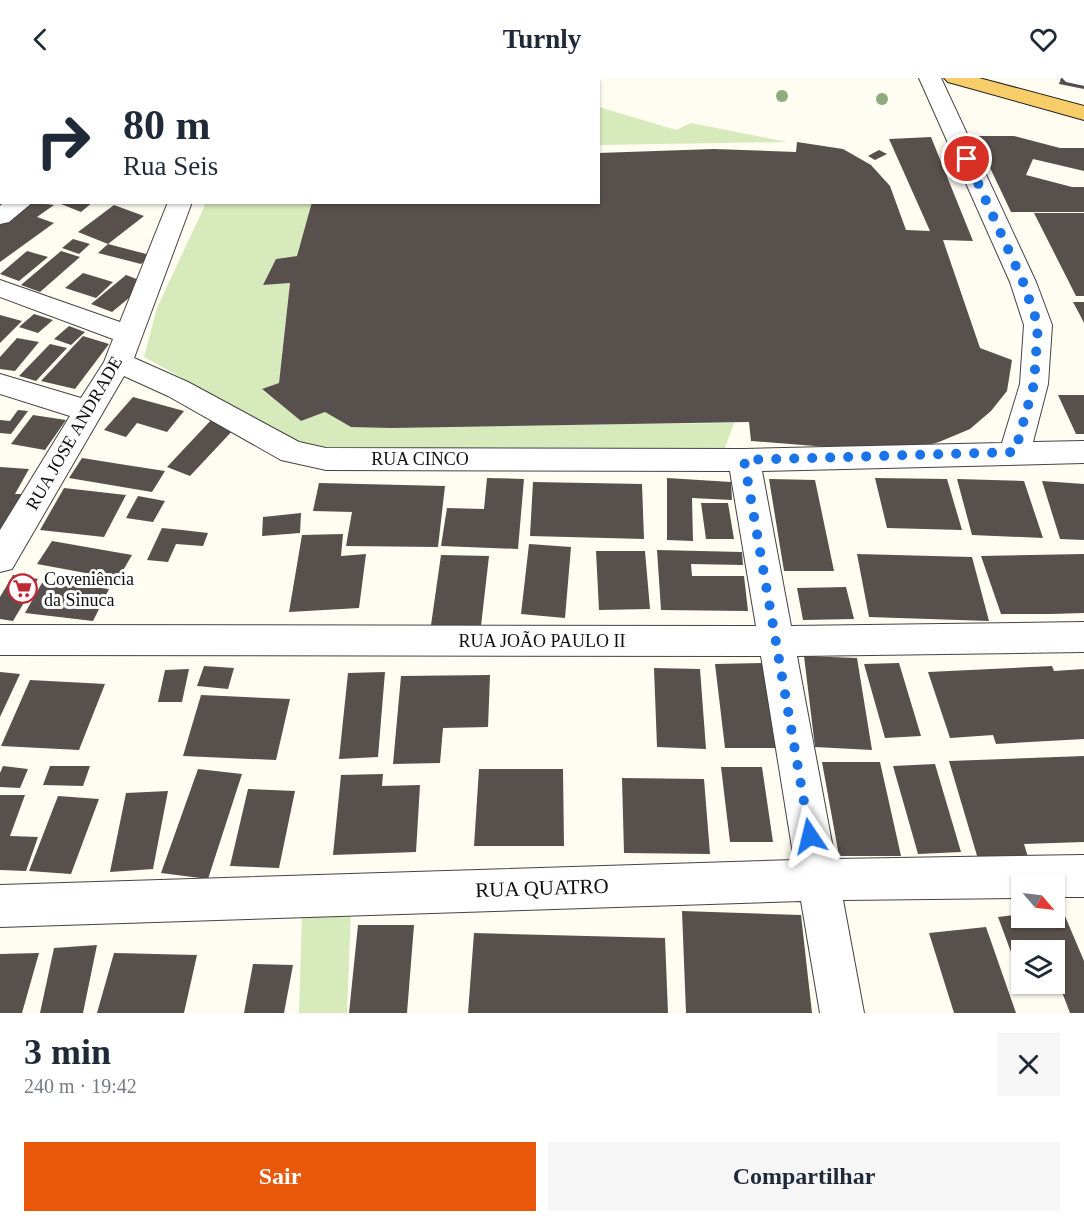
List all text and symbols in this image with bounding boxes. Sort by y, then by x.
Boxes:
icon: back [24,23,57,56]
icon: heart [1027,23,1060,56]
text: Turnly [503,24,581,54]
icon: right [24,102,102,180]
text: 80 m [123,102,211,148]
pin [941,133,992,184]
icon: arrive [950,142,983,175]
text: Rua Seis [123,151,218,181]
street label: RUA JOSE ANDRADE [22,353,126,513]
street label: RUA CINCO [371,449,469,469]
place label: Coveniência da Sinuca [44,569,134,610]
supermarket icon: Coveniência da Sinuca [7,573,39,605]
street label: RUA JOÃO PAULO II [459,630,625,651]
position arrow [778,804,842,868]
street label: RUA QUATRO [475,874,609,902]
north arrow [1011,874,1065,928]
map controls [1011,874,1065,994]
button: layers [1011,940,1065,994]
text: 3 min [24,1032,111,1072]
button: close [997,1033,1060,1096]
text: 240 m · 19:42 [24,1075,137,1097]
button: Sair [24,1142,536,1211]
button: Compartilhar [548,1142,1060,1211]

